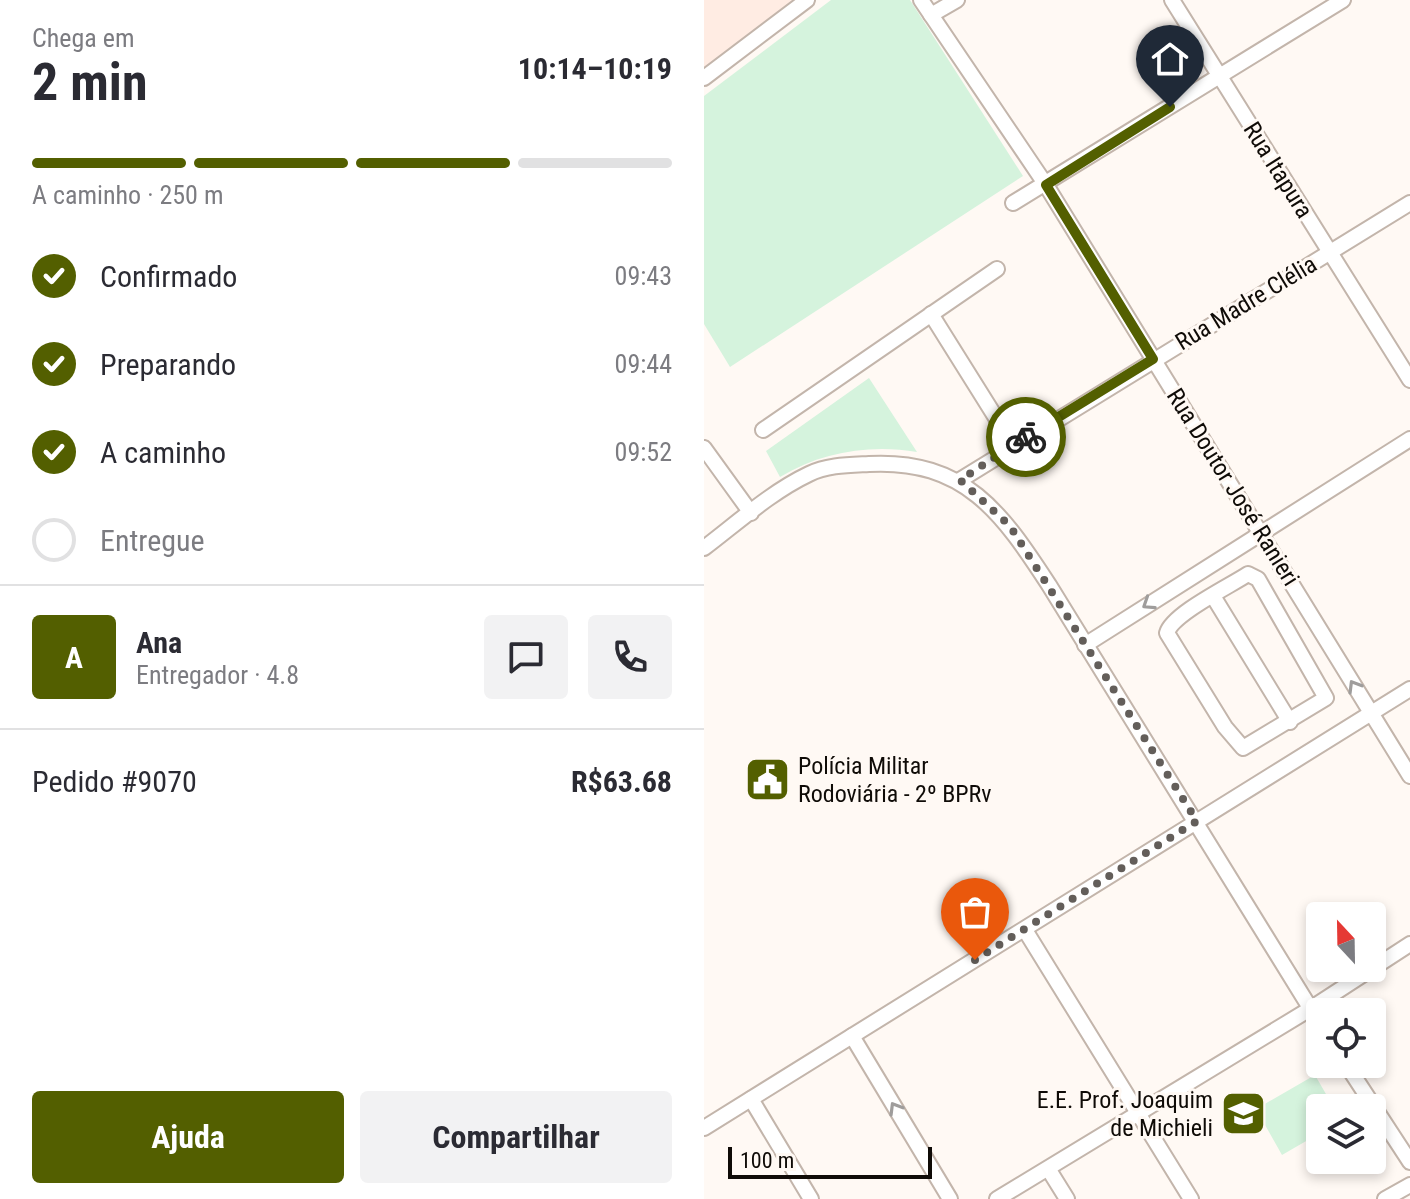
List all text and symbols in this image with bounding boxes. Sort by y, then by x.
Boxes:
text: Chega em [32,23,135,53]
pin [1136,25,1204,107]
icon: home [1148,37,1192,81]
text: 10:14–10:19 [518,51,672,86]
text: 2 min [32,52,148,113]
street label: Rua Itapura [1238,117,1318,223]
text: A caminho · 250 m [32,180,223,210]
street label: Rua Madre Clélia [1170,250,1322,356]
icon: check [32,254,76,298]
text: Confirmado [100,259,237,294]
text: 09:43 [615,261,672,291]
icon: check [32,342,76,386]
text: Preparando [100,347,236,382]
text: 09:44 [615,349,672,379]
street label: Rua Doutor José Ranieri [1161,383,1305,591]
courier [986,397,1066,477]
icon: bike [1004,415,1048,459]
icon: check [32,430,76,474]
text: A caminho [100,435,226,470]
text: 09:52 [615,437,672,467]
text: Entregue [100,523,205,558]
one-way arrow [1142,594,1157,609]
button: chat [484,615,568,699]
button: phone [588,615,672,699]
text: Ana [136,625,182,660]
text: A [65,640,83,675]
text: Entregador · 4.8 [136,660,299,690]
one-way arrow [1349,680,1364,695]
place label: Polícia Militar Rodoviária - 2º BPRv [798,752,992,808]
public building icon: Polícia Militar Rodoviária - 2º BPRv [743,756,791,804]
text: Pedido #9070 [32,764,197,799]
text: R$63.68 [571,764,672,799]
pin [941,878,1009,960]
icon: bag [953,890,997,934]
north arrow [1306,902,1386,982]
map controls [1306,902,1386,1174]
button: locate [1306,998,1386,1078]
place label: E.E. Prof. Joaquim de Michieli [1037,1086,1213,1142]
school or university icon: E.E. Prof. Joaquim de Michieli [1220,1090,1268,1138]
button: Ajuda [32,1091,344,1183]
button: Compartilhar [360,1091,672,1183]
button: layers [1306,1094,1386,1174]
one-way arrow [890,1102,905,1117]
scale bar [728,1143,932,1179]
text: 100 m [740,1148,794,1173]

